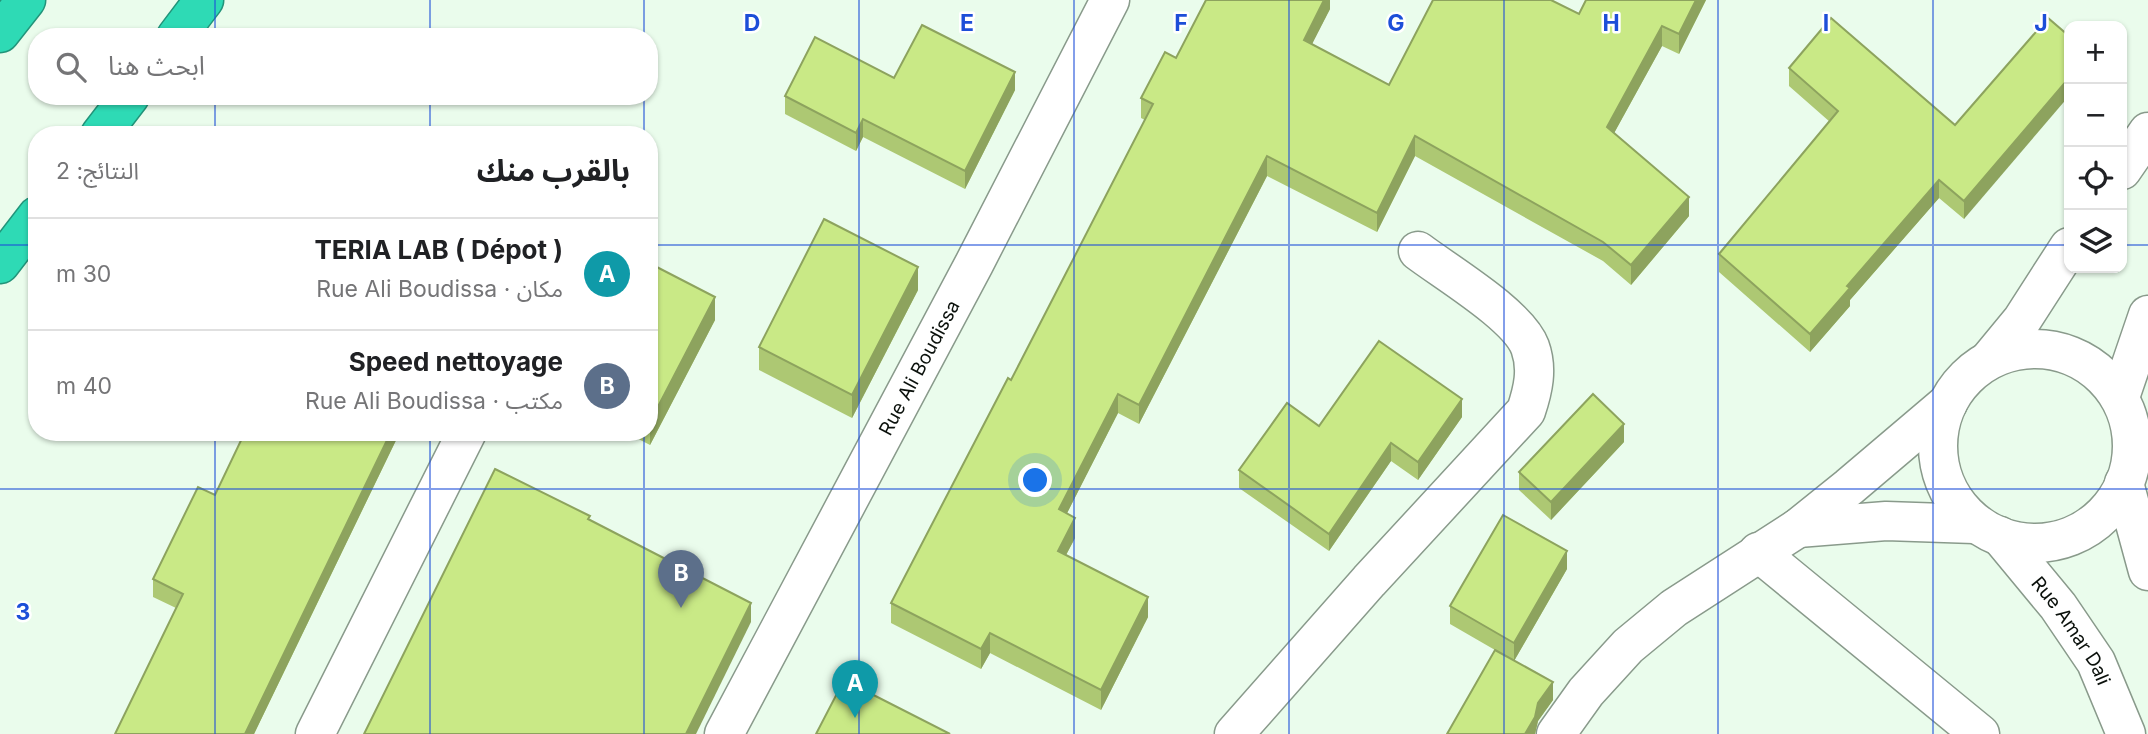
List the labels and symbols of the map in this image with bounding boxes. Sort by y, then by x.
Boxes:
text: D [744,9,760,37]
text: E [960,9,974,37]
text: F [1174,9,1188,37]
text: G [1387,9,1405,37]
text: H [1602,9,1620,37]
text: I [1823,9,1829,37]
text: J [2034,9,2048,37]
street label: Rue Ali Boudissa [874,296,964,439]
your location [1018,463,1052,497]
pin: B [658,550,704,608]
street label: Rue Amar Dali [2027,572,2116,688]
text: 3 [16,598,30,626]
pin: A [832,660,878,718]

